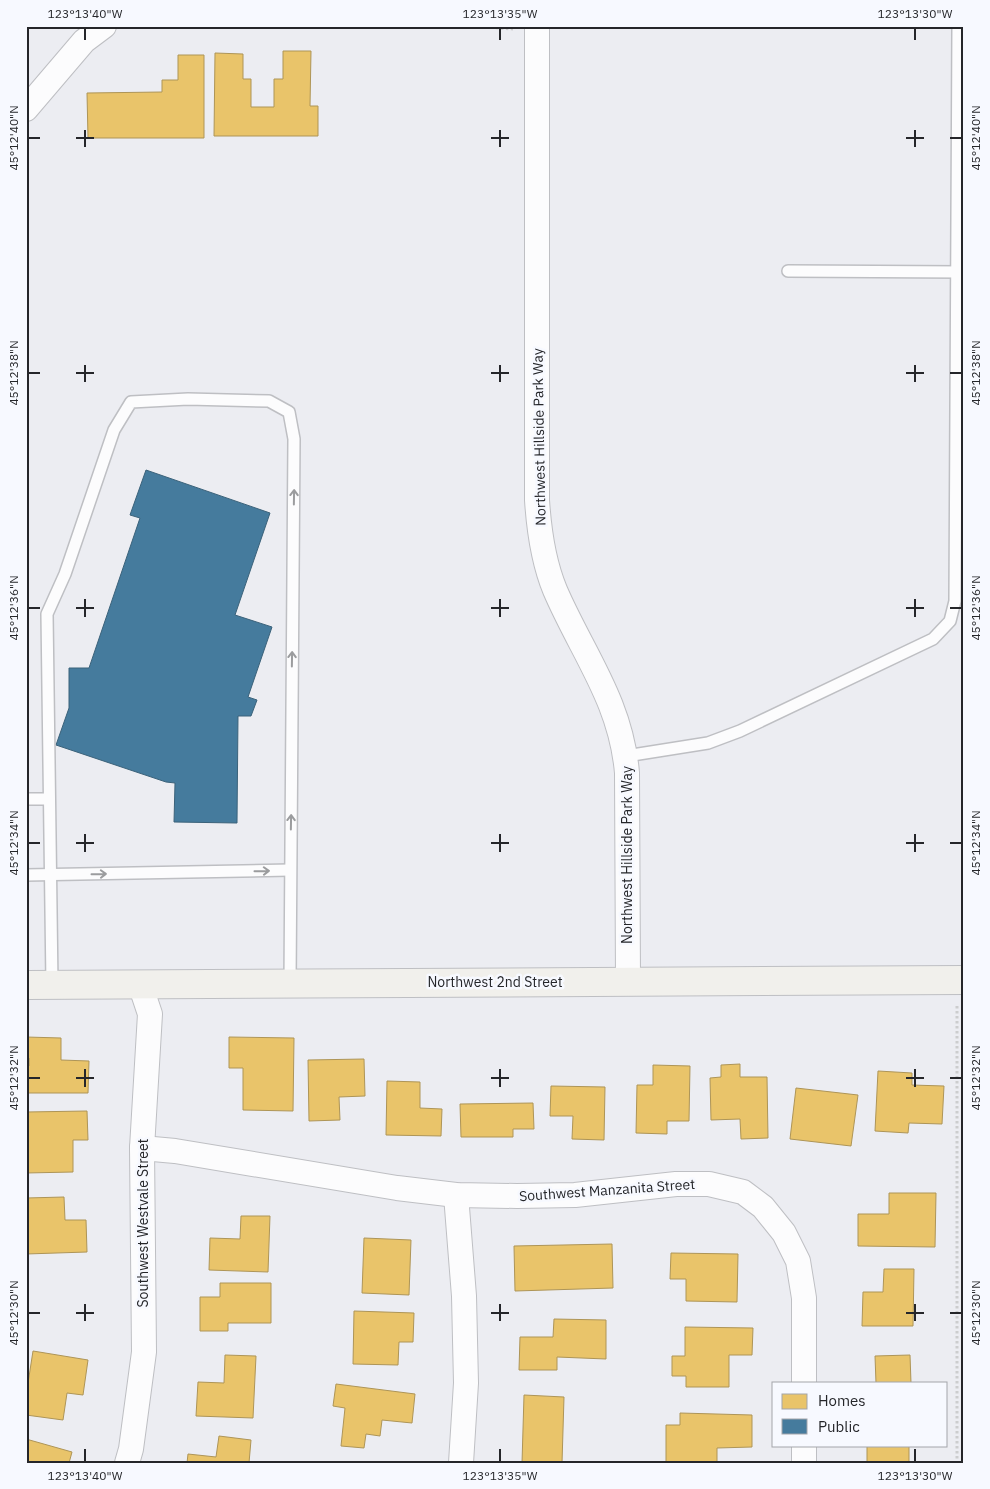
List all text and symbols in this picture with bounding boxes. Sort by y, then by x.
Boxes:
text: 123°13'40"W [48,6,123,21]
text: 123°13'35"W [463,6,538,21]
text: 123°13'30"W [878,6,953,21]
text: 45°12'40"N [6,105,21,171]
text: 45°12'40"N [968,105,983,171]
text: 45°12'38"N [6,340,21,406]
text: 45°12'38"N [968,340,983,406]
street label: Northwest Hillside Park Way [528,348,550,526]
one-way arrow [289,489,299,505]
text: 45°12'36"N [6,575,21,641]
text: 45°12'36"N [968,575,983,641]
one-way arrow [287,651,297,668]
street label: Northwest Hillside Park Way [618,766,636,944]
text: 45°12'34"N [6,810,21,876]
text: 45°12'34"N [968,810,983,876]
one-way arrow [286,814,296,830]
one-way arrow [253,866,269,876]
one-way arrow [90,869,107,879]
street label: Northwest 2nd Street [427,973,563,991]
text: 45°12'32"N [6,1045,21,1111]
text: 45°12'32"N [968,1045,983,1111]
street label: Southwest Westvale Street [134,1138,152,1308]
street label: Southwest Manzanita Street [518,1175,696,1205]
text: 45°12'30"N [6,1280,21,1346]
text: 45°12'30"N [968,1280,983,1346]
legend [772,1382,948,1446]
text: Homes [818,1391,866,1410]
text: Public [818,1417,860,1436]
text: 123°13'40"W [48,1468,123,1483]
text: 123°13'35"W [463,1468,538,1483]
text: 123°13'30"W [878,1468,953,1483]

